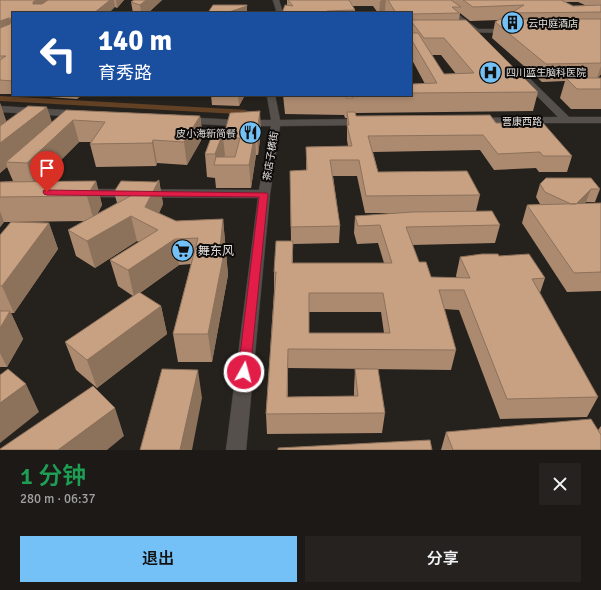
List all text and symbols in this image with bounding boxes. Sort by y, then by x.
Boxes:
building icon: 云中庭酒店 [499,10,525,36]
place label: 云中庭酒店 [528,18,578,30]
text: 140 m [98,24,172,58]
icon: left [32,28,84,80]
hospital icon: 四川蓝生脑科医院 [477,59,503,85]
text: 育秀路 [98,62,152,84]
place label: 四川蓝生脑科医院 [506,67,586,79]
street label: 营康西路 [502,116,542,128]
restaurant icon: 皮小海新简餐 [238,120,264,146]
place label: 皮小海新简餐 [176,128,236,140]
street label: 茶店子横街 [261,131,281,182]
pin [30,151,64,192]
icon: arrive [36,157,58,179]
supermarket icon: 舞东风 [170,238,196,264]
place label: 舞东风 [198,244,234,259]
position arrow [223,351,265,393]
text: 1 分钟 [20,461,86,491]
button: close [539,463,581,505]
text: 280 m · 06:37 [20,491,96,507]
button: 退出 [20,536,297,582]
button: 分享 [305,536,581,582]

